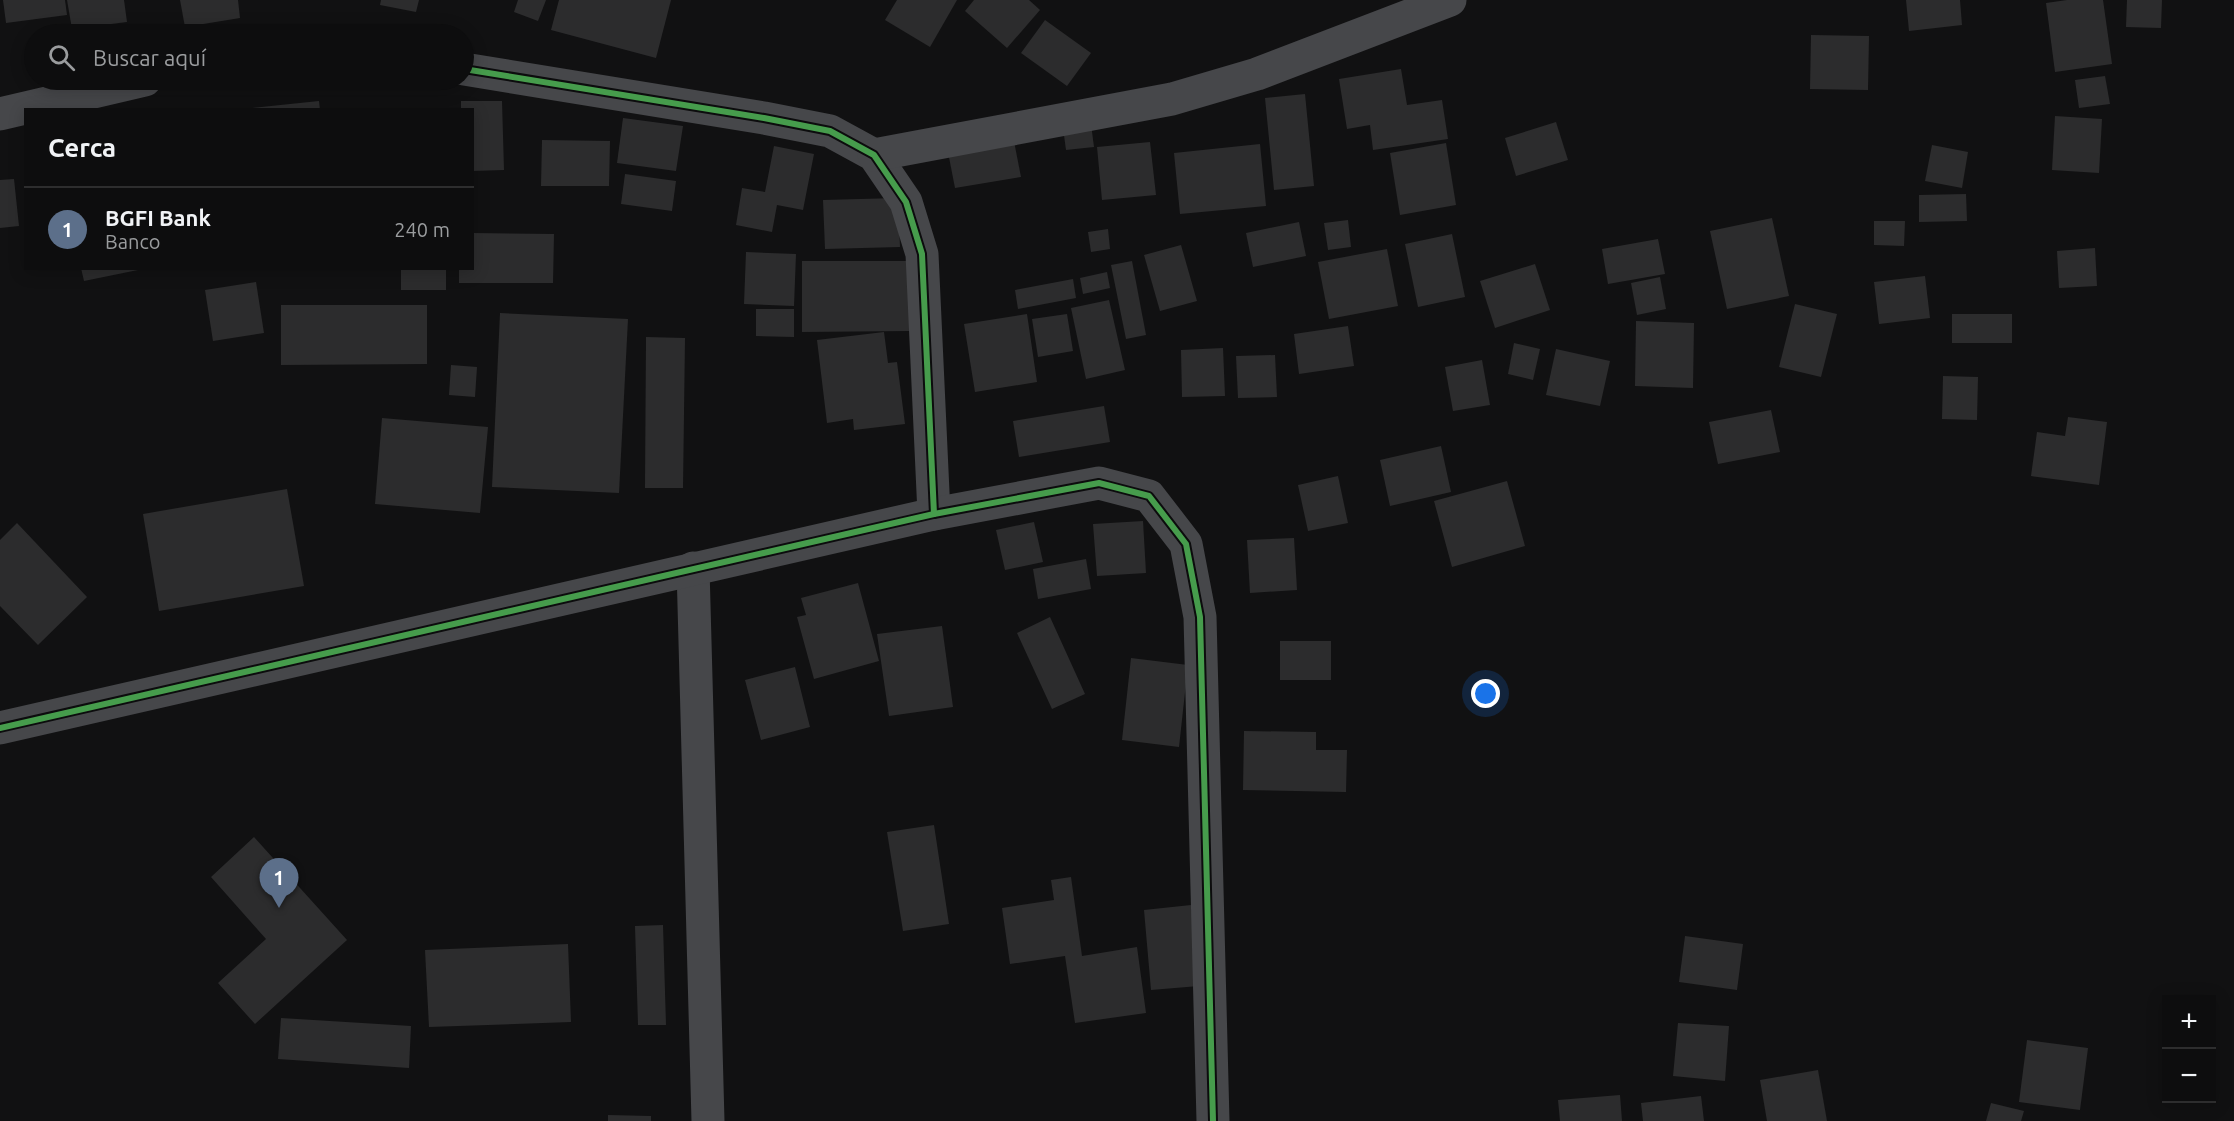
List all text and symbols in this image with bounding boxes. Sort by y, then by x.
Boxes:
search box [24,24,474,90]
icon: search [45,41,78,74]
text: Buscar aquí [93,45,206,70]
text: Cerca [48,133,116,162]
text: BGFI Bank [105,205,211,230]
text: 1 [62,218,73,241]
text: 240 m [394,218,450,241]
text: Banco [105,230,160,253]
your location [1471,679,1500,708]
pin: 1 [260,858,298,908]
map controls [2162,995,2216,1103]
button: + [2162,995,2216,1049]
button: − [2162,1049,2216,1103]

